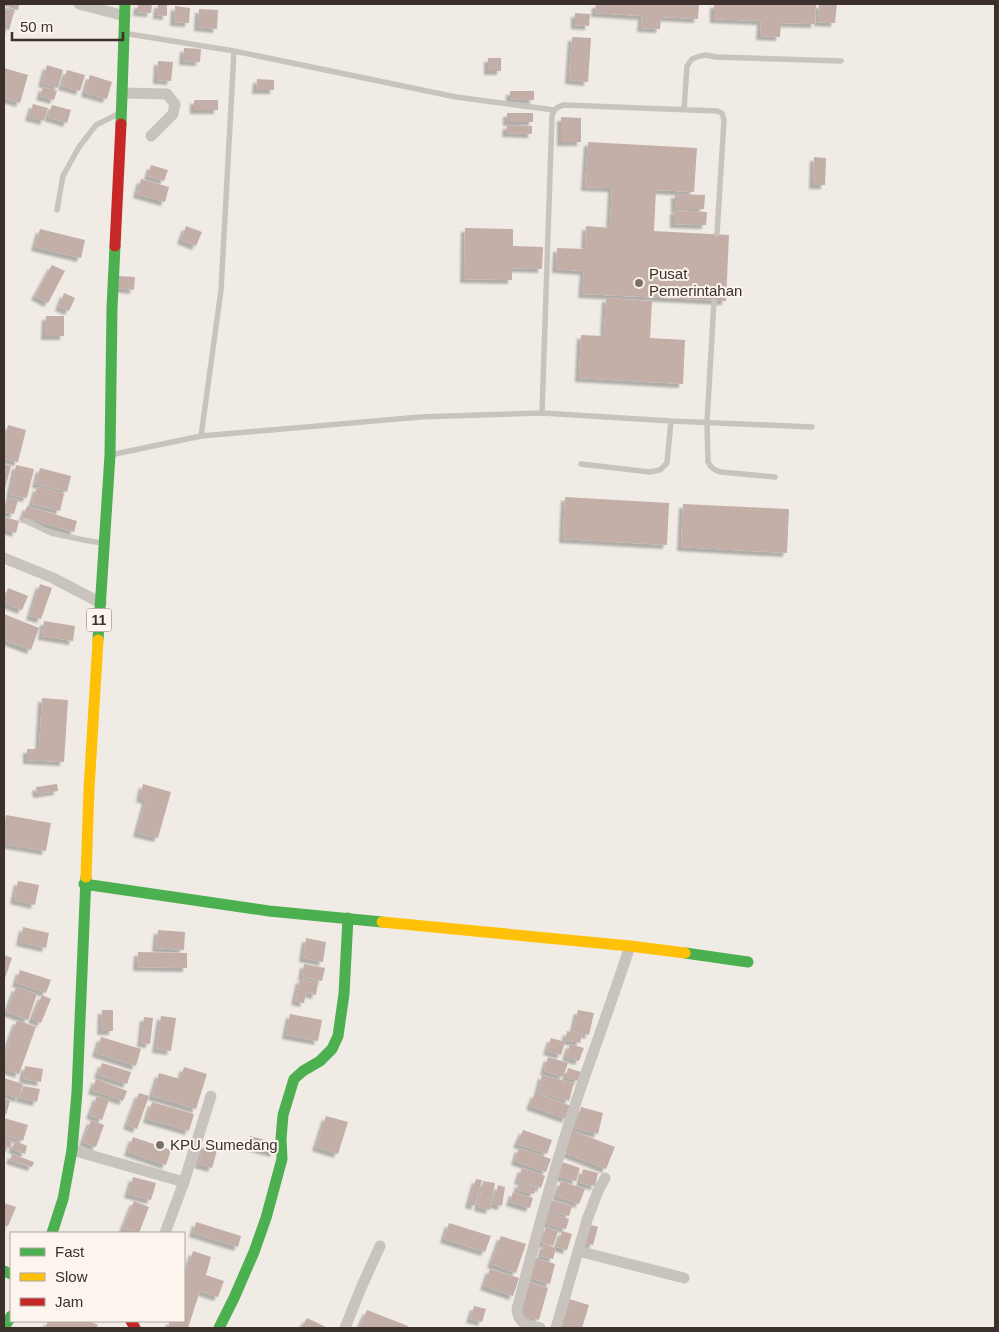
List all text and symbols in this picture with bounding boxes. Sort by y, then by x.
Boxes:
scale bar [12,10,124,42]
text: 50 m [20,18,53,35]
place label: Pusat Pemerintahan [649,265,742,299]
marker: Pusat Pemerintahan [633,277,645,289]
road number: 11 [86,608,112,632]
place label: KPU Sumedang [170,1136,278,1153]
marker: KPU Sumedang [154,1139,166,1151]
legend [10,1232,185,1322]
text: Fast [55,1243,85,1260]
text: Slow [55,1268,88,1285]
text: Jam [55,1293,83,1310]

